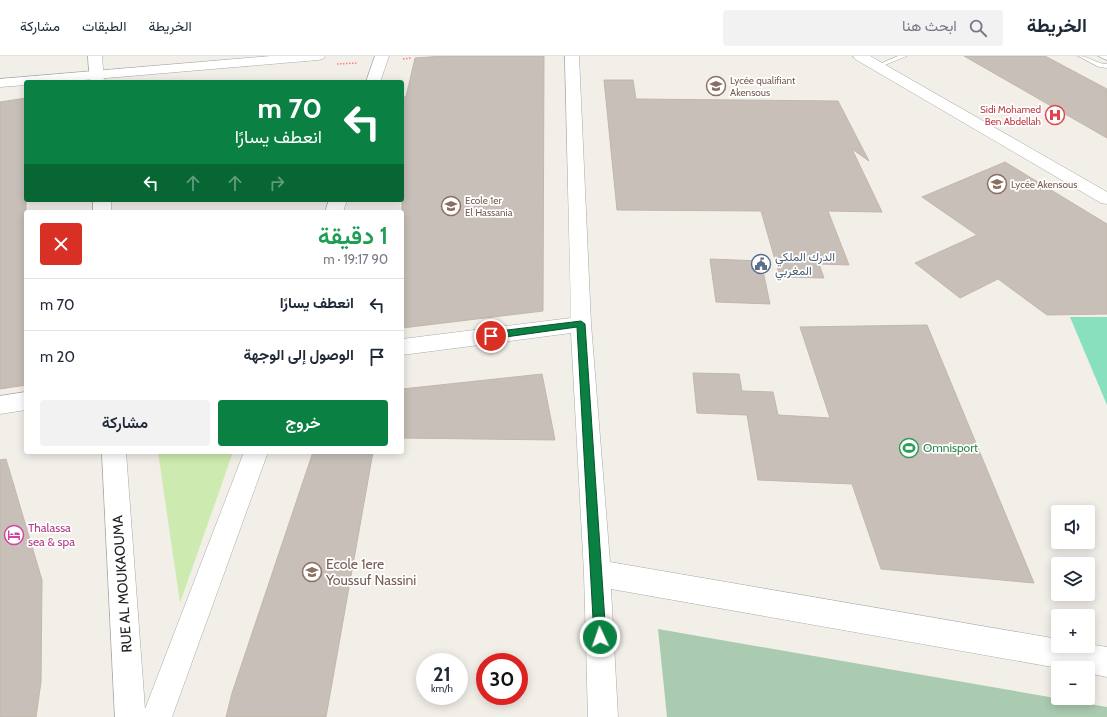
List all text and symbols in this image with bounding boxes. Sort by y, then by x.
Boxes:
search box [723,10,1003,46]
text: الخريطة [1027,14,1087,37]
text: مشاركة [20,17,60,35]
text: الطبقات [82,17,126,35]
text: الخريطة [148,17,192,35]
text: ابحث هنا [902,17,957,35]
icon: search [967,17,989,39]
place label: Lycée qualifiant Akensous [730,74,796,99]
school or university icon: Lycée qualifiant Akensous [705,75,727,97]
text: 70 m [258,91,322,125]
icon: left [336,96,388,148]
place label: Sidi Mohamed Ben Abdellah [980,103,1041,128]
hospital icon: Sidi Mohamed Ben Abdellah [1044,104,1066,126]
text: انعطف يسارًا [235,126,322,148]
icon: left [140,172,162,194]
icon: ahead [182,172,204,194]
icon: ahead [224,172,246,194]
icon: right [266,172,288,194]
school or university icon: Lycée Akensous [986,173,1008,195]
place label: Lycée Akensous [1011,178,1077,191]
place label: Ecole 1er El Hassania [465,194,513,219]
school or university icon: Ecole 1er El Hassania [440,195,462,217]
text: 1 دقيقة [318,221,388,250]
button: close [40,223,82,265]
place label: الدرك الملكي المغربي [775,249,835,281]
text: 90 m · 19:17 [323,251,388,267]
public building icon: الدرك الملكي المغربي [750,253,772,275]
text: انعطف يسارًا [280,294,354,312]
icon: left [366,294,388,316]
text: 70 m [40,296,74,314]
pin [474,319,508,353]
icon: arrive [480,325,502,347]
text: الوصول إلى الوجهة [244,346,354,364]
icon: arrive [366,346,388,368]
text: 20 m [40,348,75,366]
button: مشاركة [40,400,210,446]
button: خروج [218,400,388,446]
sports icon: Omnisport [898,437,920,459]
place label: Omnisport [923,440,978,455]
map controls [1051,505,1095,705]
button: sound [1051,505,1095,549]
street label: RUE AL MOUKAOUMA [108,514,136,653]
place label: Thalassa sea & spa [28,520,75,549]
hotel icon: Thalassa sea & spa [3,524,25,546]
place label: Ecole 1ere Youssuf Nassini [325,555,416,589]
button: layers [1051,557,1095,601]
school or university icon: Ecole 1ere Youssuf Nassini [301,561,323,583]
button: + [1051,609,1095,653]
position arrow [579,616,621,658]
speed limit sign: 30 [476,653,528,705]
button: − [1051,661,1095,705]
text: 21 [433,662,451,686]
text: km/h [431,682,453,695]

